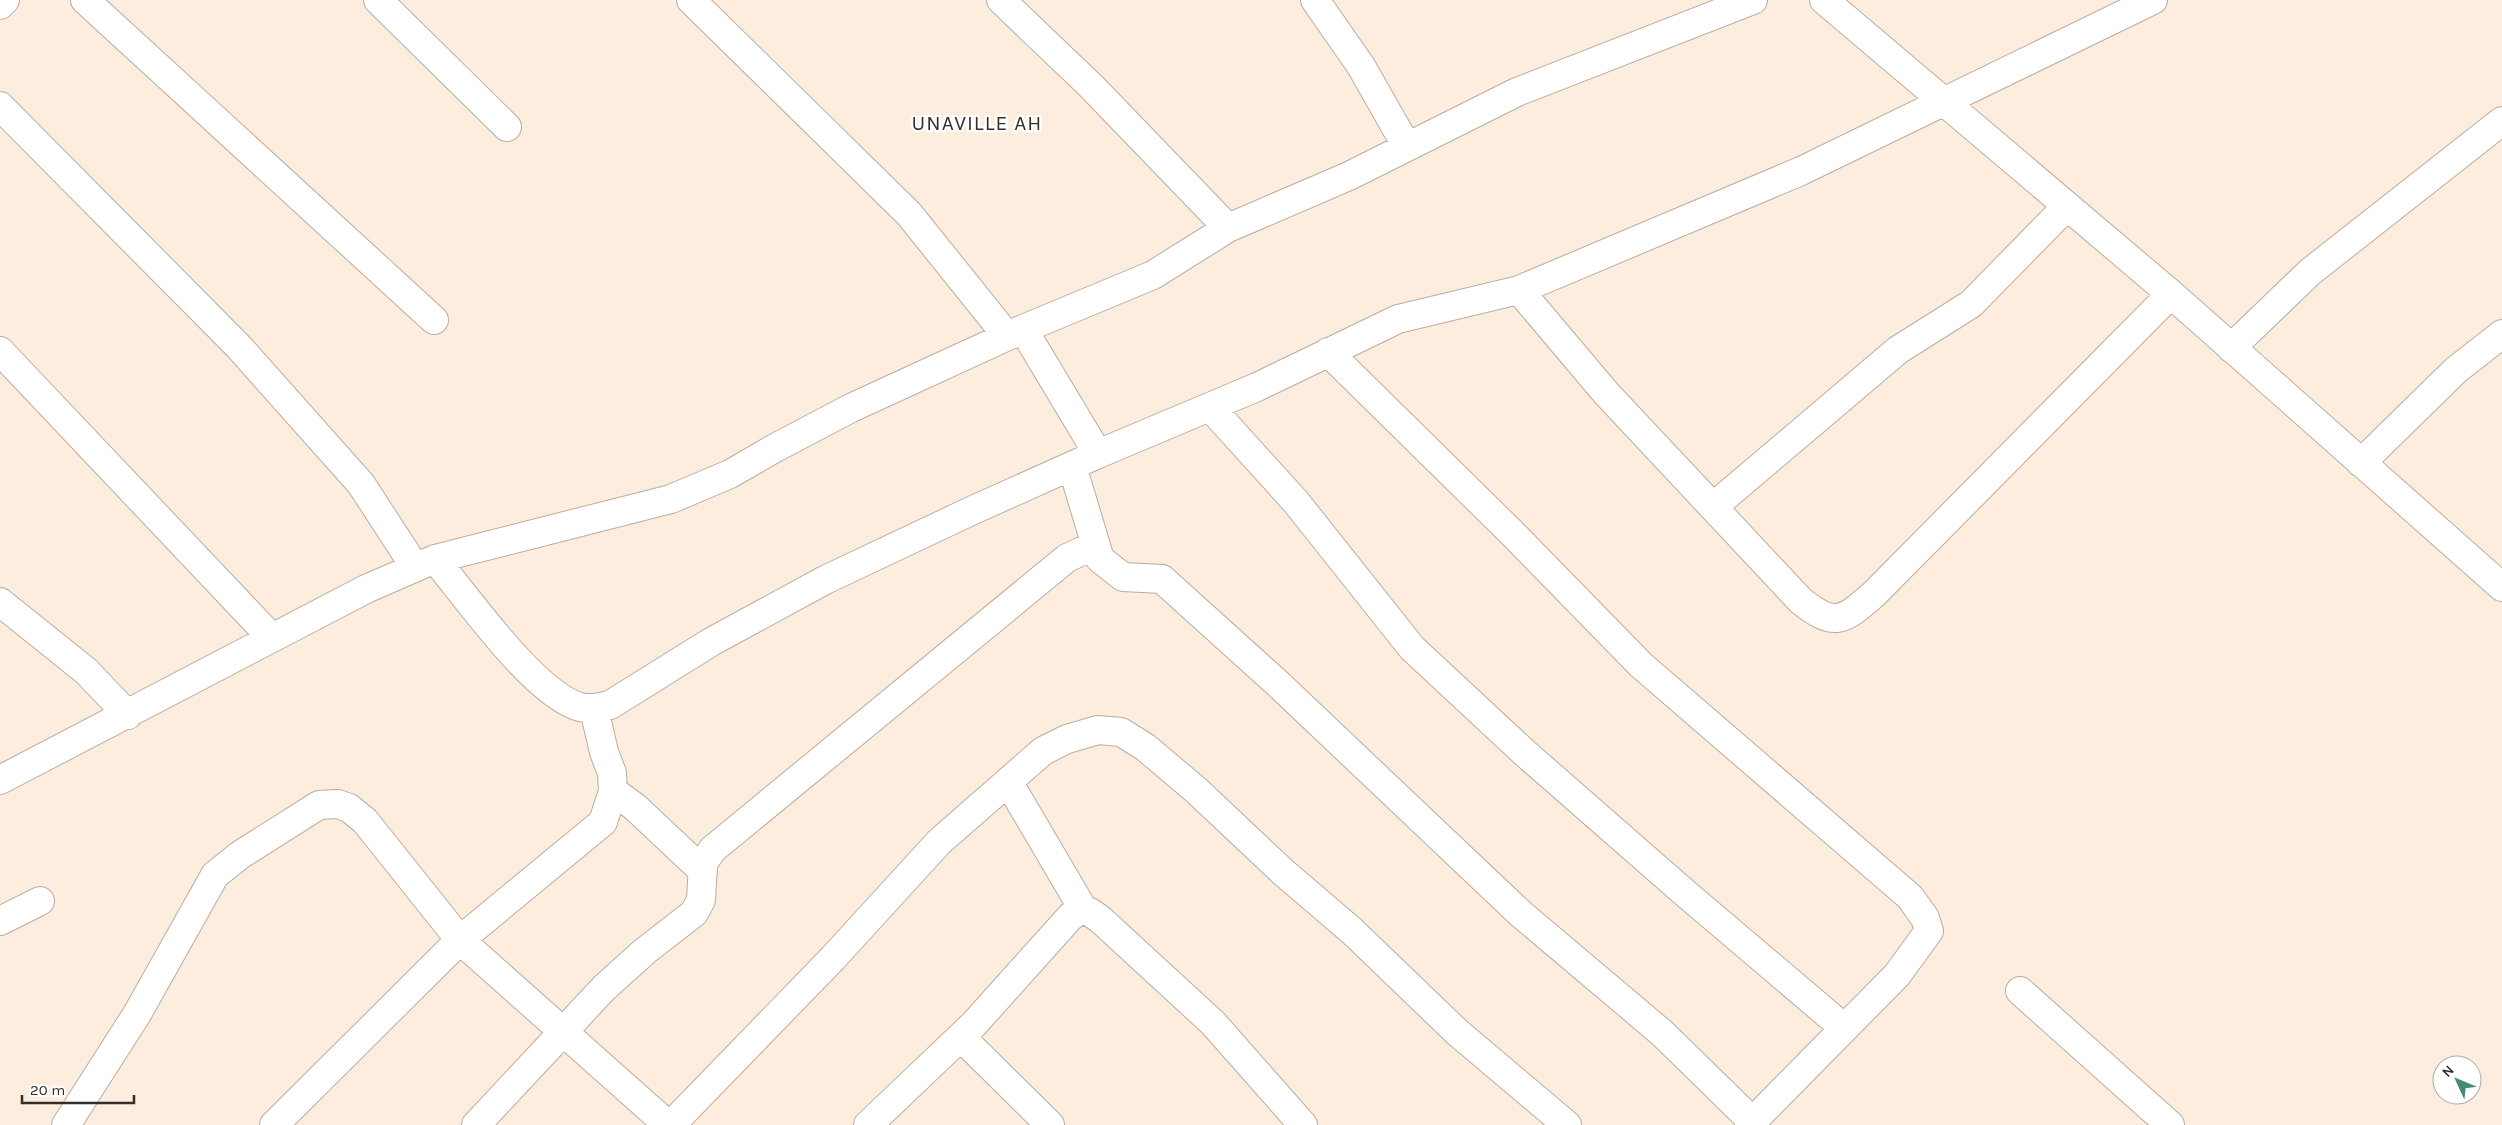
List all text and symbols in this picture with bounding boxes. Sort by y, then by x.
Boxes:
district label: UNAVILLE AH [912,111,1042,135]
north arrow [2432,1055,2482,1105]
text: N [2438,1062,2458,1081]
scale bar [22,1072,135,1104]
text: 20 m [30,1081,65,1099]

